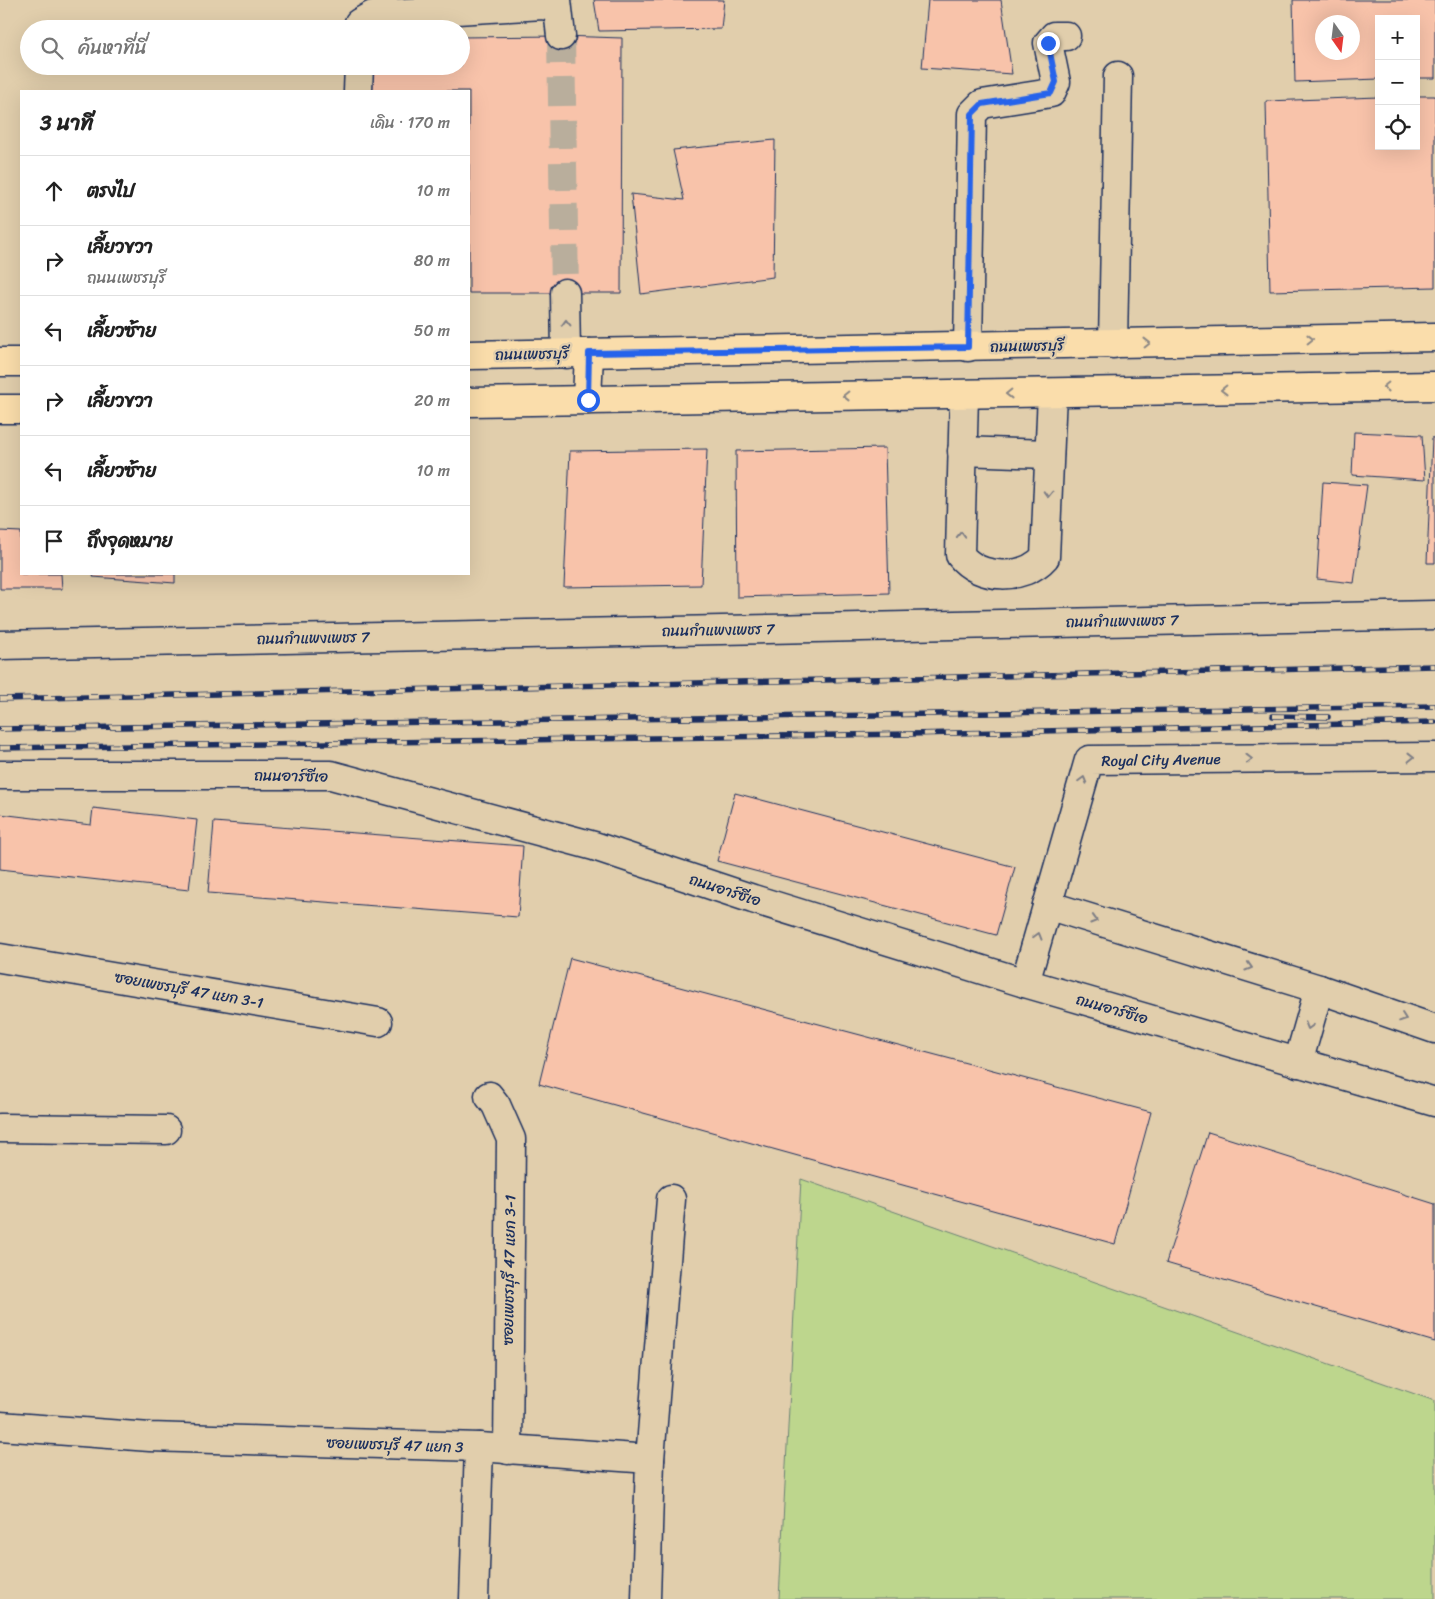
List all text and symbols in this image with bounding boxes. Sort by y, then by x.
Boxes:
north arrow [1315,15,1360,60]
map controls [1375,15,1420,150]
button: + [1375,15,1420,60]
search box [20,20,470,75]
text: ค้นหาที่นี่ [78,31,147,64]
route end [1037,32,1060,55]
icon: search [38,34,66,62]
button: − [1375,60,1420,105]
text: 3 นาที [40,104,93,142]
button: locate [1375,105,1420,150]
text: เดิน · 170 m [370,108,450,137]
text: ตรงไป [87,174,135,207]
text: 10 m [417,176,450,205]
icon: ahead [40,177,68,205]
text: เลี้ยวขวา [87,230,153,263]
text: 80 m [414,246,450,275]
icon: right [40,247,68,275]
text: ถนนเพชรบุรี [87,263,166,292]
text: เลี้ยวซ้าย [87,314,156,347]
text: 50 m [414,316,450,345]
icon: left [40,317,68,345]
one-way arrow [561,319,571,327]
street label: ถนนเพชรบุรี [990,332,1066,360]
one-way arrow [1306,334,1314,345]
one-way arrow [1144,338,1152,348]
street label: ถนนเพชรบุรี [495,340,571,368]
one-way arrow [1382,382,1390,392]
text: เลี้ยวขวา [87,384,153,417]
one-way arrow [1220,385,1228,395]
text: 20 m [414,386,450,415]
icon: right [40,387,68,415]
one-way arrow [1005,388,1013,399]
route start [577,389,600,412]
one-way arrow [842,391,850,401]
text: เลี้ยวซ้าย [87,454,156,487]
text: 10 m [417,456,450,485]
icon: left [40,457,68,485]
one-way arrow [1042,490,1053,498]
text: ถึงจุดหมาย [87,524,173,557]
icon: arrive [40,527,68,555]
one-way arrow [955,530,966,538]
street label: ถนนกำแพงเพชร 7 [1065,607,1180,635]
street label: ถนนกำแพงเพชร 7 [661,616,776,644]
street label: ถนนกำแพงเพชร 7 [256,624,371,652]
street label: Royal City Avenue [1101,746,1221,774]
one-way arrow [1408,752,1415,762]
one-way arrow [1245,754,1253,764]
street label: ถนนอาร์ซีเอ [254,762,328,790]
one-way arrow [1078,776,1088,784]
street label: ถนนอาร์ซีเอ [686,866,764,914]
one-way arrow [1089,914,1097,924]
one-way arrow [1033,932,1043,940]
one-way arrow [1244,962,1253,972]
street label: ซอยเพชรบุรี 47 แยก 3-1 [113,964,265,1016]
street label: ถนนอาร์ซีเอ [1073,986,1151,1032]
one-way arrow [1399,1012,1407,1022]
one-way arrow [1304,1021,1314,1029]
street label: ซอยเพชรบุรี 47 แยก 3-1 [495,1195,523,1345]
street label: ซอยเพชรบุรี 47 แยก 3 [326,1430,464,1460]

